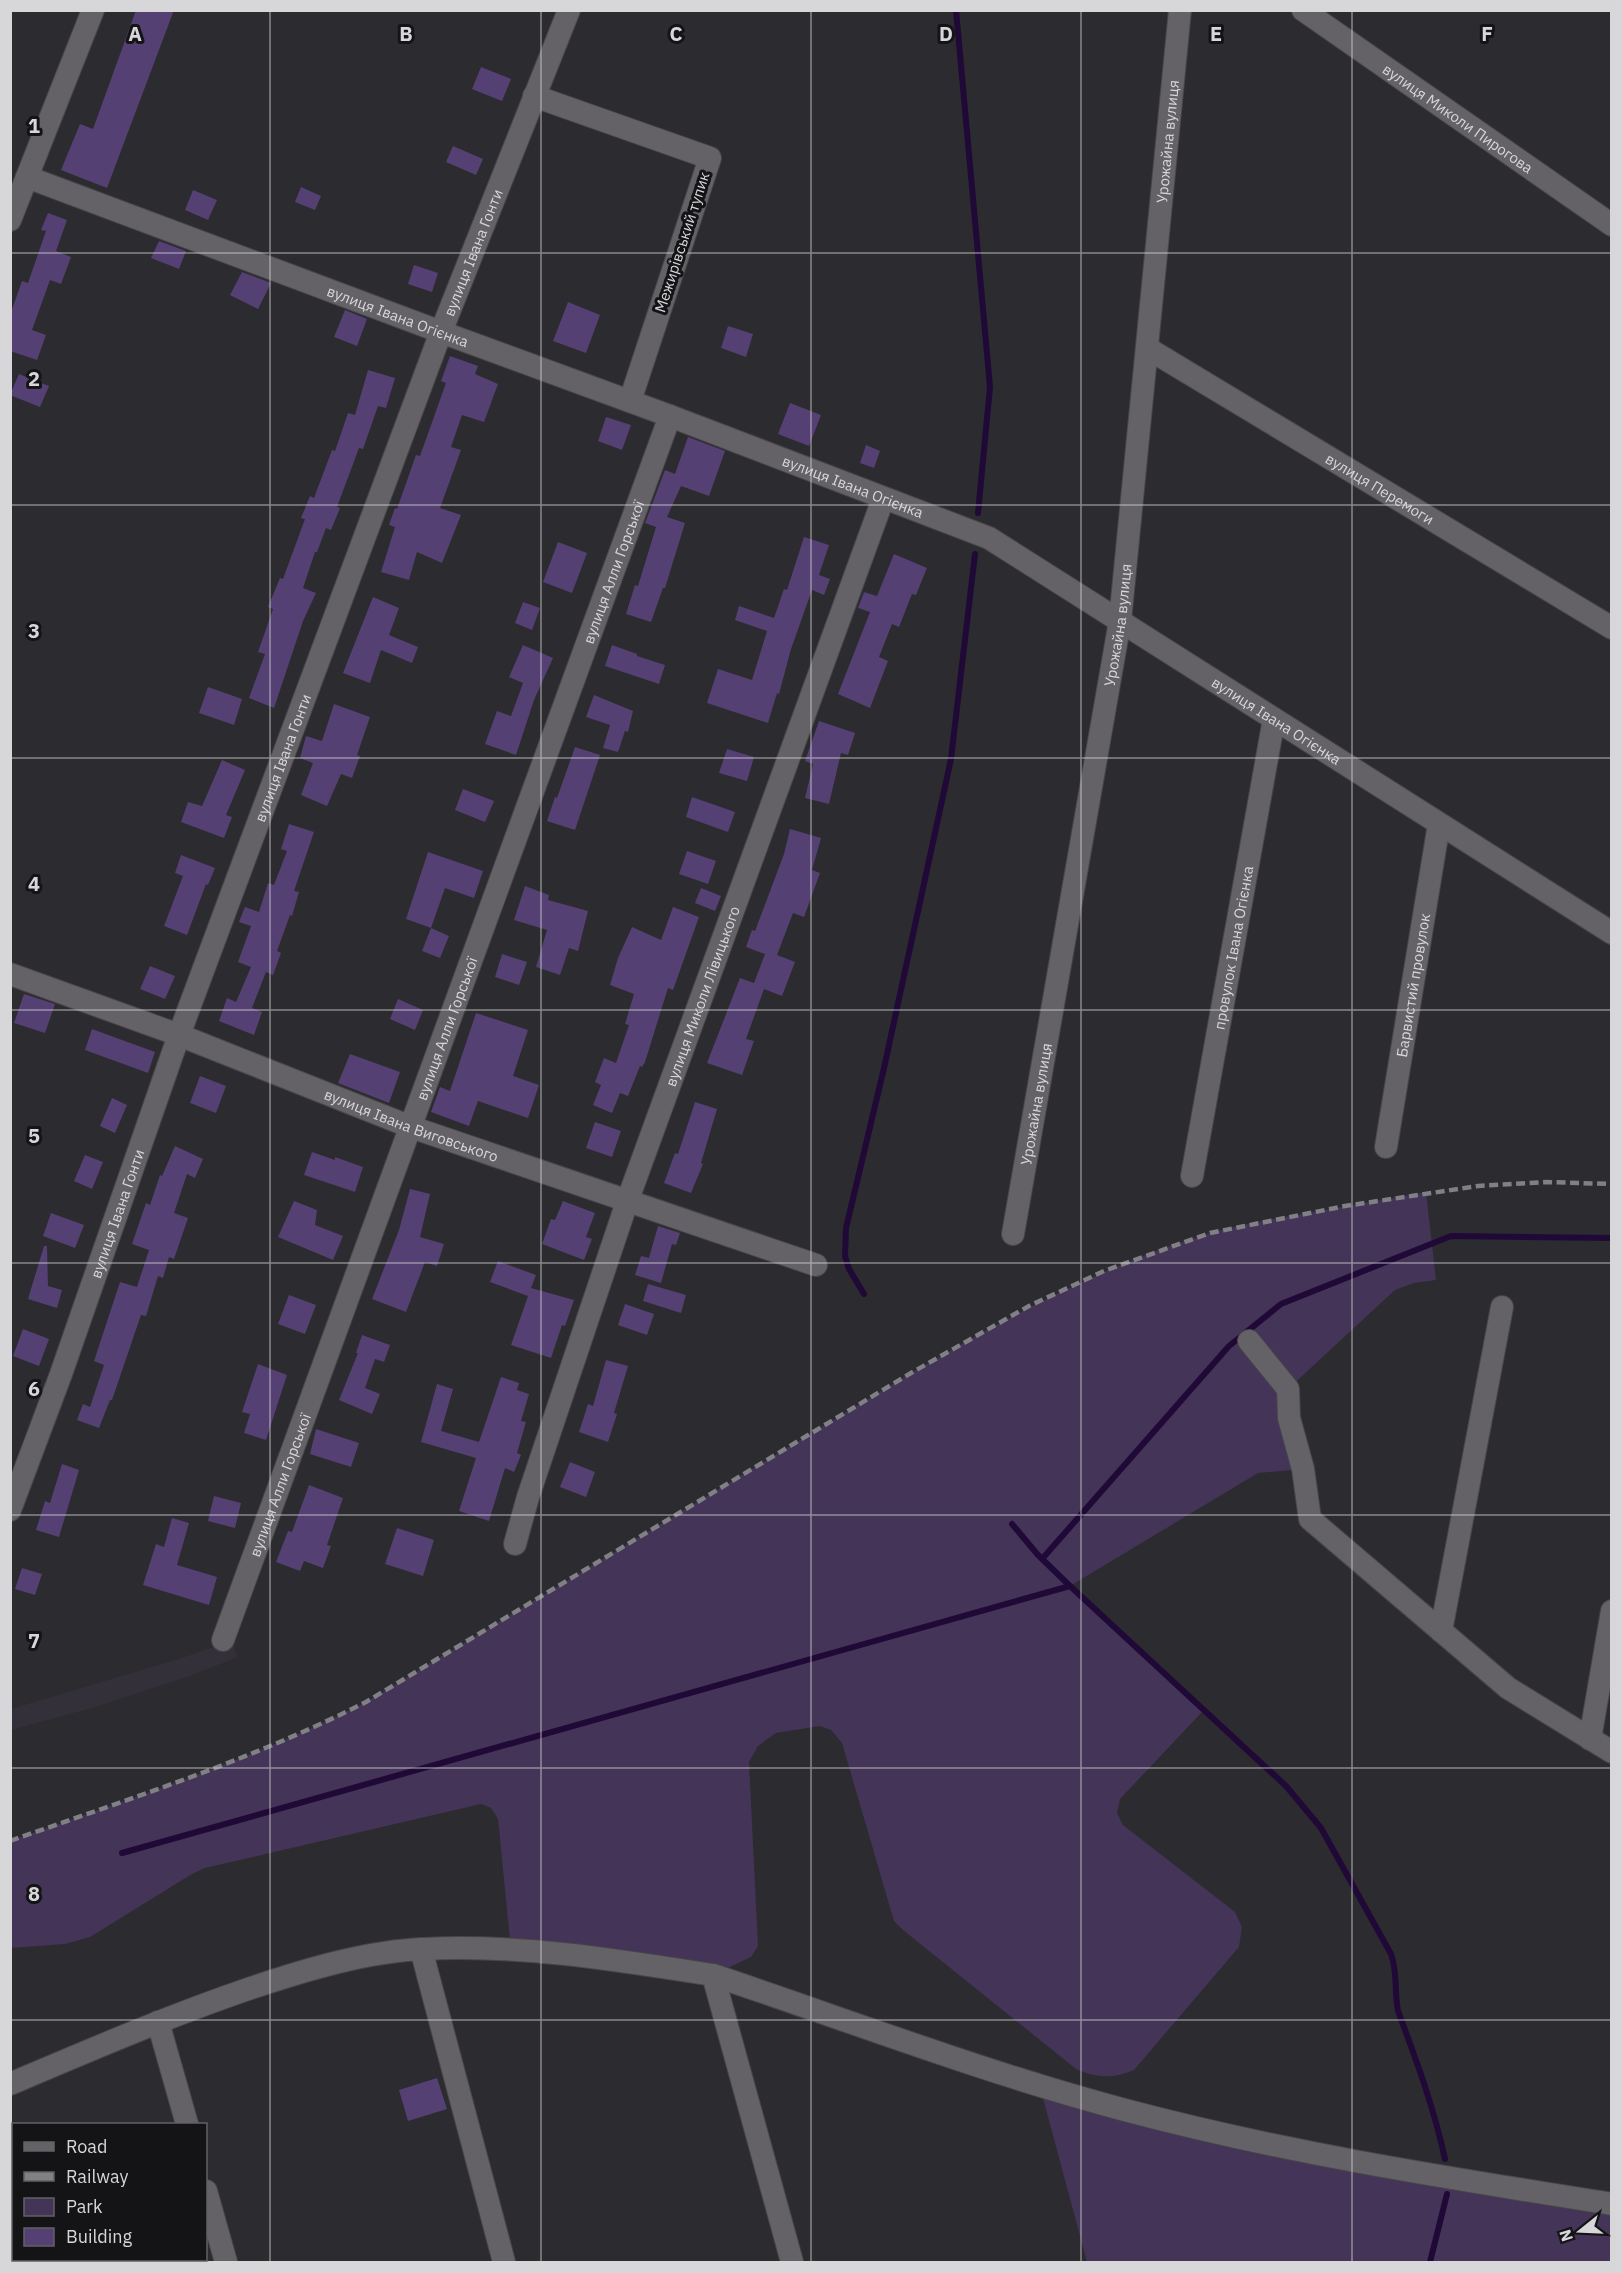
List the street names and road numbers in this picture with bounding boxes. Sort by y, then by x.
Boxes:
street label: вулиця Миколи Пирогова [1379,59,1537,177]
street label: Урожайна вулиця [1152,79,1183,204]
street label: Межирівський тупик [650,169,714,315]
street label: вулиця Івана Гонти [439,186,506,319]
street label: вулиця Івана Огієнка [324,281,471,351]
street label: вулиця Перемоги [1322,448,1438,528]
street label: вулиця Івана Огієнка [780,450,926,522]
street label: вулиця Алли Горської [578,497,648,646]
street label: Урожайна вулиця [1099,563,1135,688]
street label: вулиця Івана Огієнка [1208,672,1345,768]
street label: вулиця Івана Гонти [250,691,315,825]
street label: провулок Івана Огієнка [1209,864,1257,1031]
street label: вулиця Миколи Лівицького [660,903,744,1089]
street label: Барвистий провулок [1391,912,1434,1059]
street label: вулиця Алли Горської [411,954,481,1103]
street label: Урожайна вулиця [1016,1041,1056,1167]
street label: вулиця Івана Виговського [322,1084,501,1166]
street label: вулиця Івана Гонти [86,1147,148,1281]
street label: вулиця Алли Горської [245,1410,315,1559]

